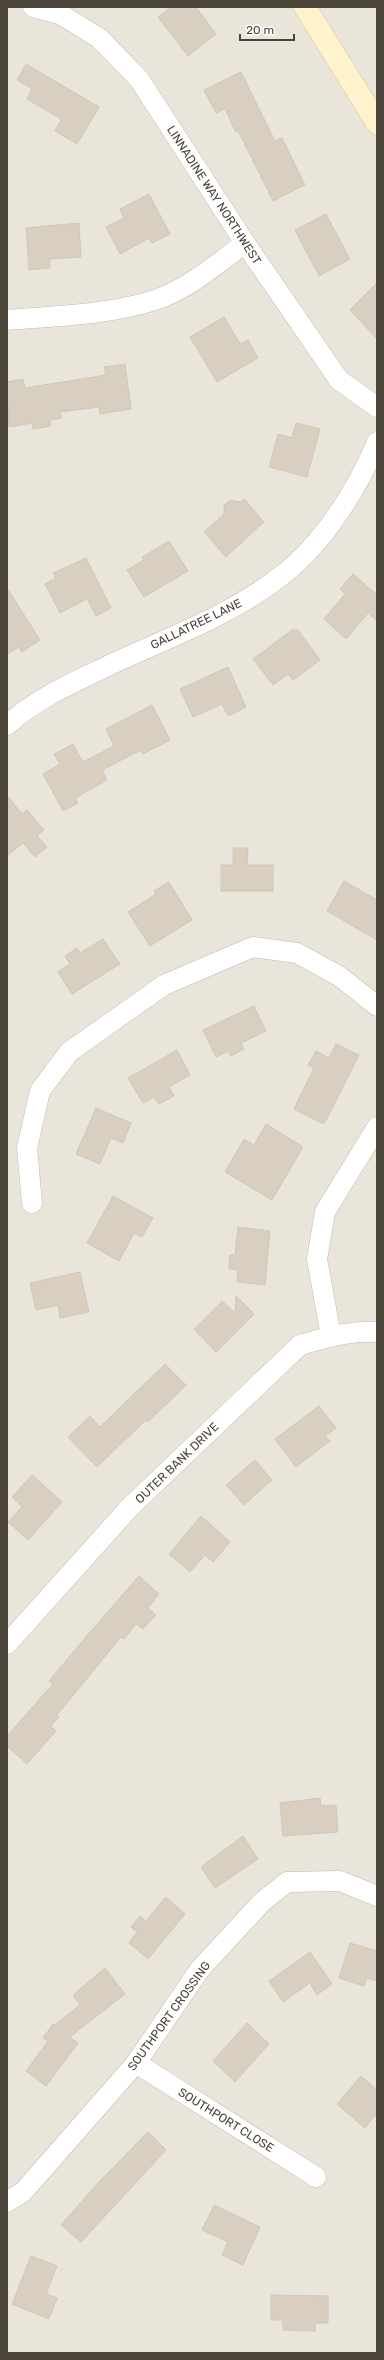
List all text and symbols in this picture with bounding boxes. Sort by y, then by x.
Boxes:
scale bar [240,16,294,42]
text: 20 m [246,23,274,37]
street label: LINNADINE WAY NORTHWEST [164,123,264,267]
street label: GALLATREE LANE [148,596,244,652]
street label: OUTER BANK DRIVE [132,1420,222,1506]
street label: SOUTHPORT CROSSING [125,1959,213,2073]
street label: SOUTHPORT CLOSE [176,2085,276,2155]

